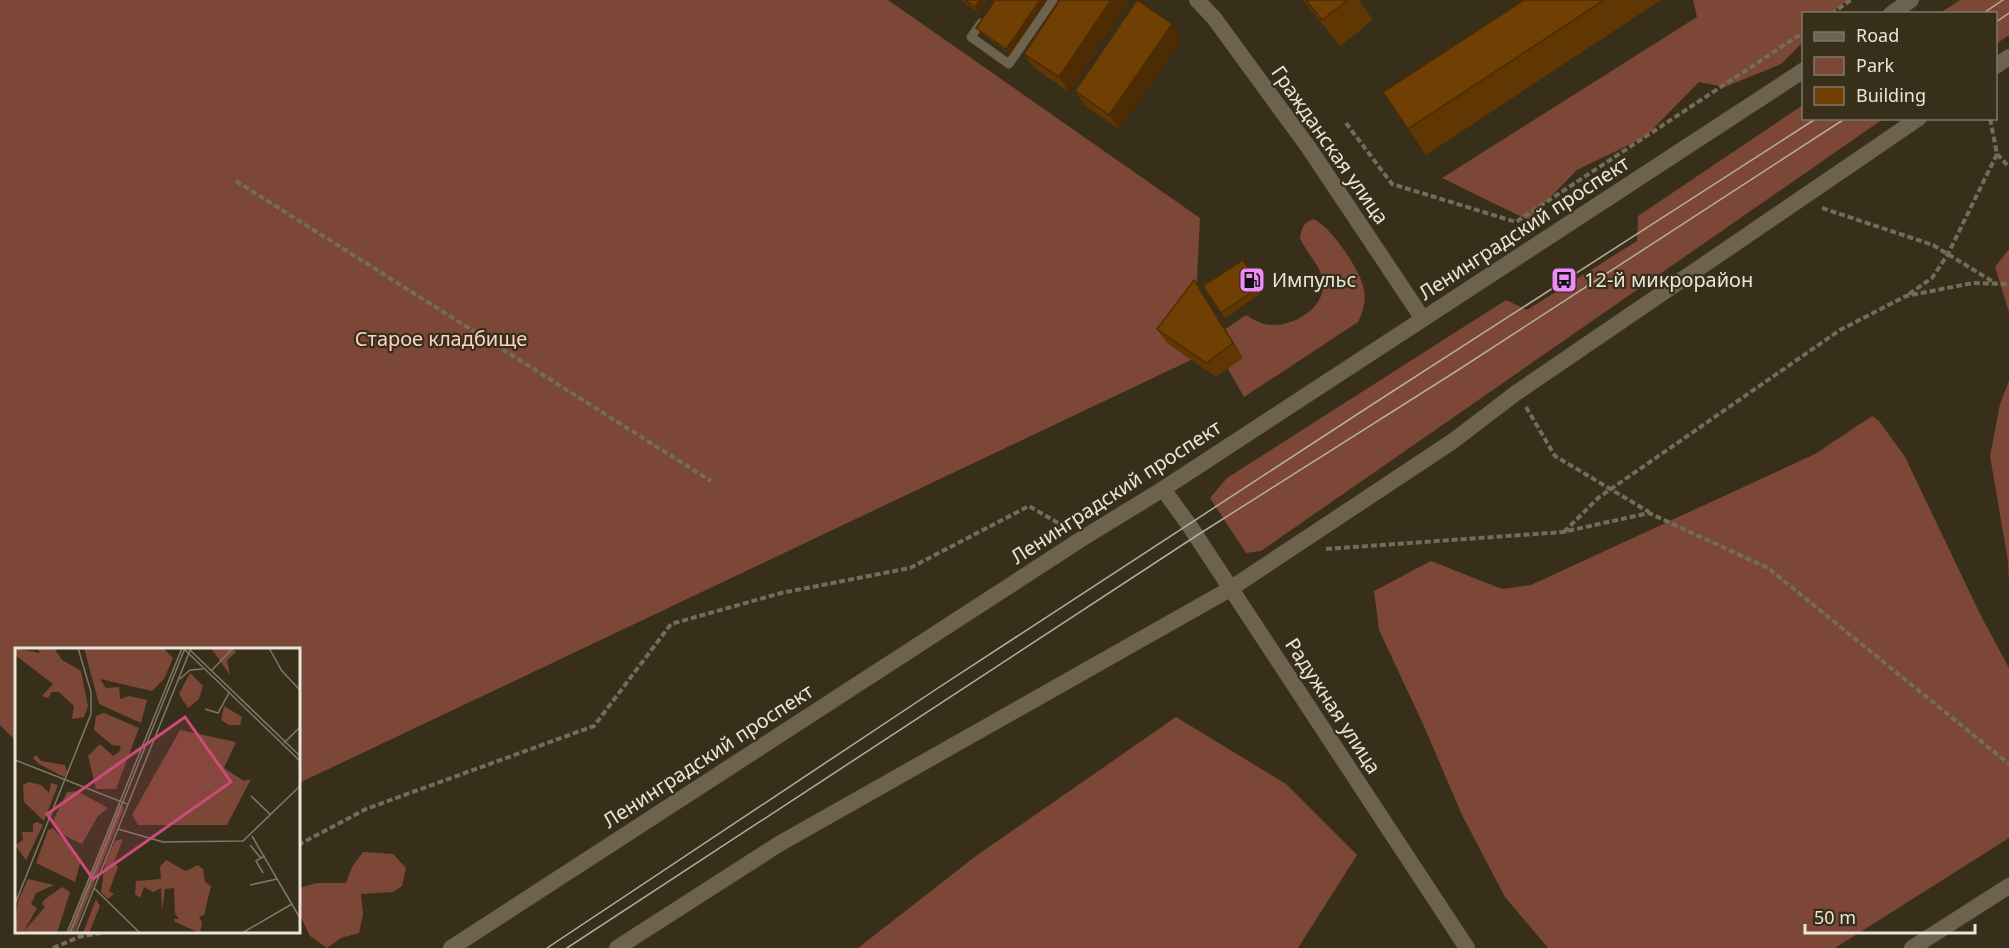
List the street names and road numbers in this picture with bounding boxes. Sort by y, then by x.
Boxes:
street label: Гражданская улица [1265,60,1395,229]
street label: Ленинградский проспект [1413,149,1634,306]
street label: Ленинградский проспект [1005,413,1226,570]
street label: Радужная улица [1279,633,1388,779]
street label: Ленинградский проспект [597,677,818,834]

